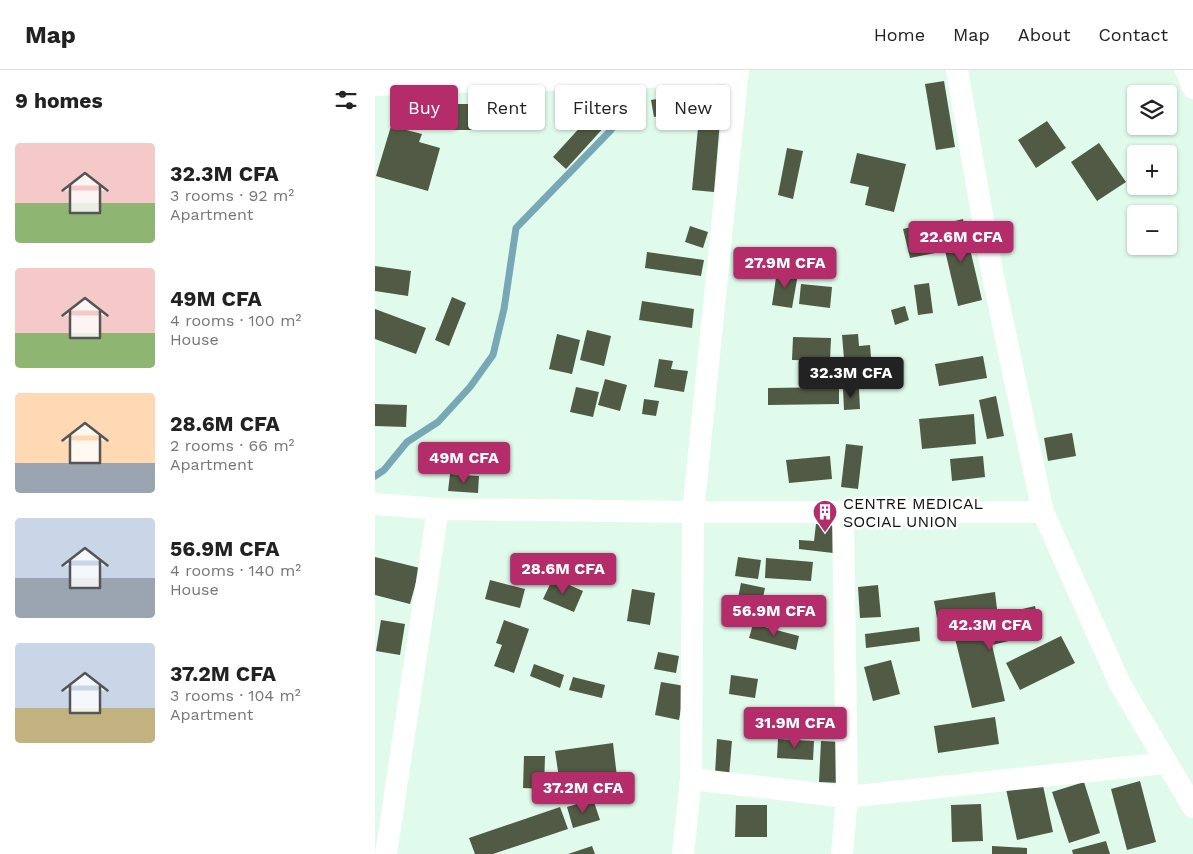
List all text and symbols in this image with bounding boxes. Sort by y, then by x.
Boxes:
text: Map [25,21,76,49]
text: Home [874,24,925,45]
text: Map [953,24,990,45]
text: About [1018,24,1070,45]
text: Contact [1098,24,1168,45]
chip: Buy [390,85,458,130]
chip: Rent [468,85,545,130]
chip: Filters [555,85,646,130]
chip: New [656,85,730,130]
map controls [1127,85,1177,255]
button: layers [1127,85,1177,135]
icon: filters [332,86,360,114]
text: 9 homes [15,88,103,113]
button: + [1127,145,1177,195]
text: 32.3M CFA [170,161,279,186]
icon: home [55,163,115,223]
text: 3 rooms · 92 m² [170,186,294,205]
text: Apartment [170,205,253,224]
button: − [1127,205,1177,255]
pin: 22.6M CFA [904,220,1018,263]
text: 22.6M CFA [919,227,1003,246]
pin: 27.9M CFA [728,246,842,289]
text: 27.9M CFA [744,253,826,272]
text: 49M CFA [170,286,262,311]
icon: home [55,288,115,348]
text: 4 rooms · 100 m² [170,311,301,330]
text: House [170,330,219,349]
pin: 32.3M CFA [794,356,908,399]
text: 32.3M CFA [810,363,892,382]
text: 28.6M CFA [170,411,280,436]
icon: home [55,413,115,473]
text: 2 rooms · 66 m² [170,436,294,455]
pin: 49M CFA [418,442,510,484]
text: 49M CFA [429,448,499,467]
text: Apartment [170,455,253,474]
place label: CENTRE MEDICAL SOCIAL UNION [843,494,984,531]
building icon: CENTRE MEDICAL SOCIAL UNION [812,499,838,533]
text: 56.9M CFA [170,536,279,561]
icon: home [55,538,115,598]
pin: 28.6M CFA [506,552,620,595]
text: 28.6M CFA [521,559,605,578]
text: 4 rooms · 140 m² [170,561,301,580]
text: House [170,580,219,599]
pin: 56.9M CFA [717,594,831,637]
text: 56.9M CFA [732,601,816,620]
pin: 42.3M CFA [933,608,1047,651]
text: 42.3M CFA [948,615,1032,634]
text: 37.2M CFA [170,661,276,686]
icon: home [55,663,115,723]
text: 3 rooms · 104 m² [170,686,301,705]
text: Apartment [170,705,253,724]
pin: 31.9M CFA [738,706,852,749]
text: 31.9M CFA [755,713,835,732]
pin: 37.2M CFA [526,772,640,814]
text: 37.2M CFA [543,778,623,797]

